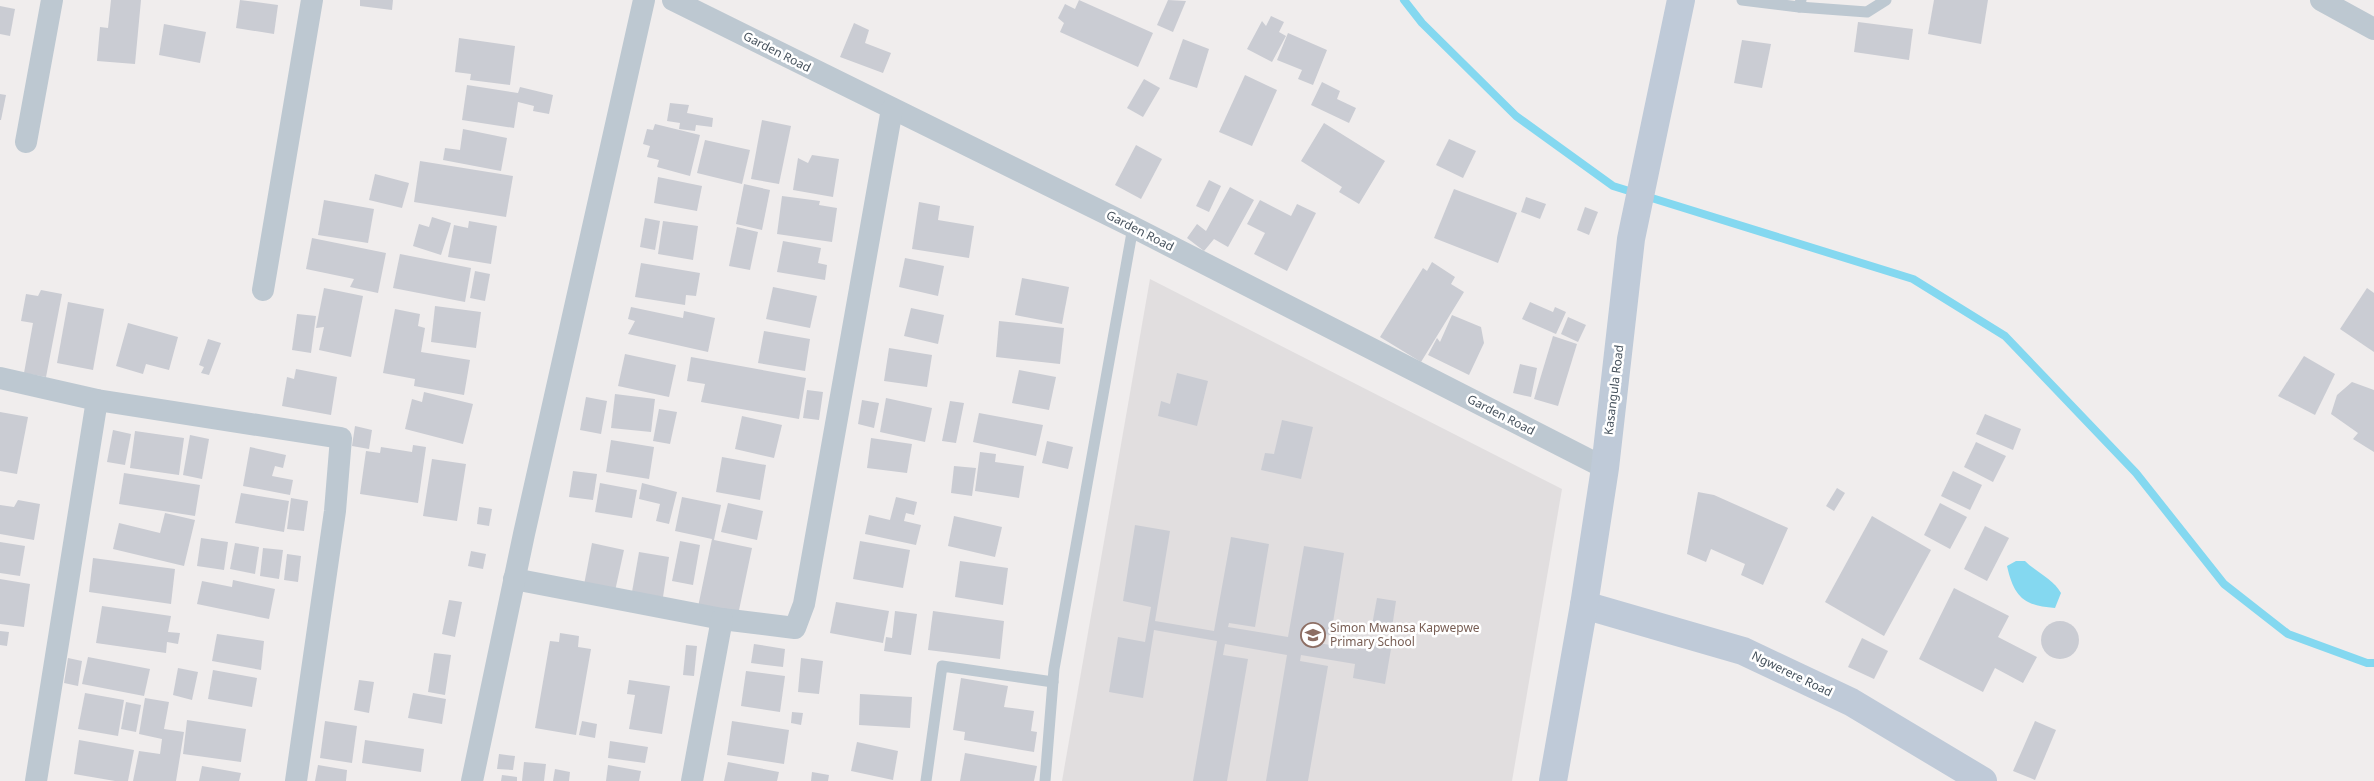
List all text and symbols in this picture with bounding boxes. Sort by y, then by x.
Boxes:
street label: Garden Road [741,27,814,76]
street label: Garden Road [1104,206,1177,255]
street label: Kasangula Road [1600,344,1627,436]
street label: Garden Road [1465,390,1538,439]
place label: Simon Mwansa Kapwepwe Primary School [1330,619,1480,650]
school or university icon: Simon Mwansa Kapwepwe Primary School [1300,622,1326,648]
street label: Ngwerere Road [1749,647,1835,700]

